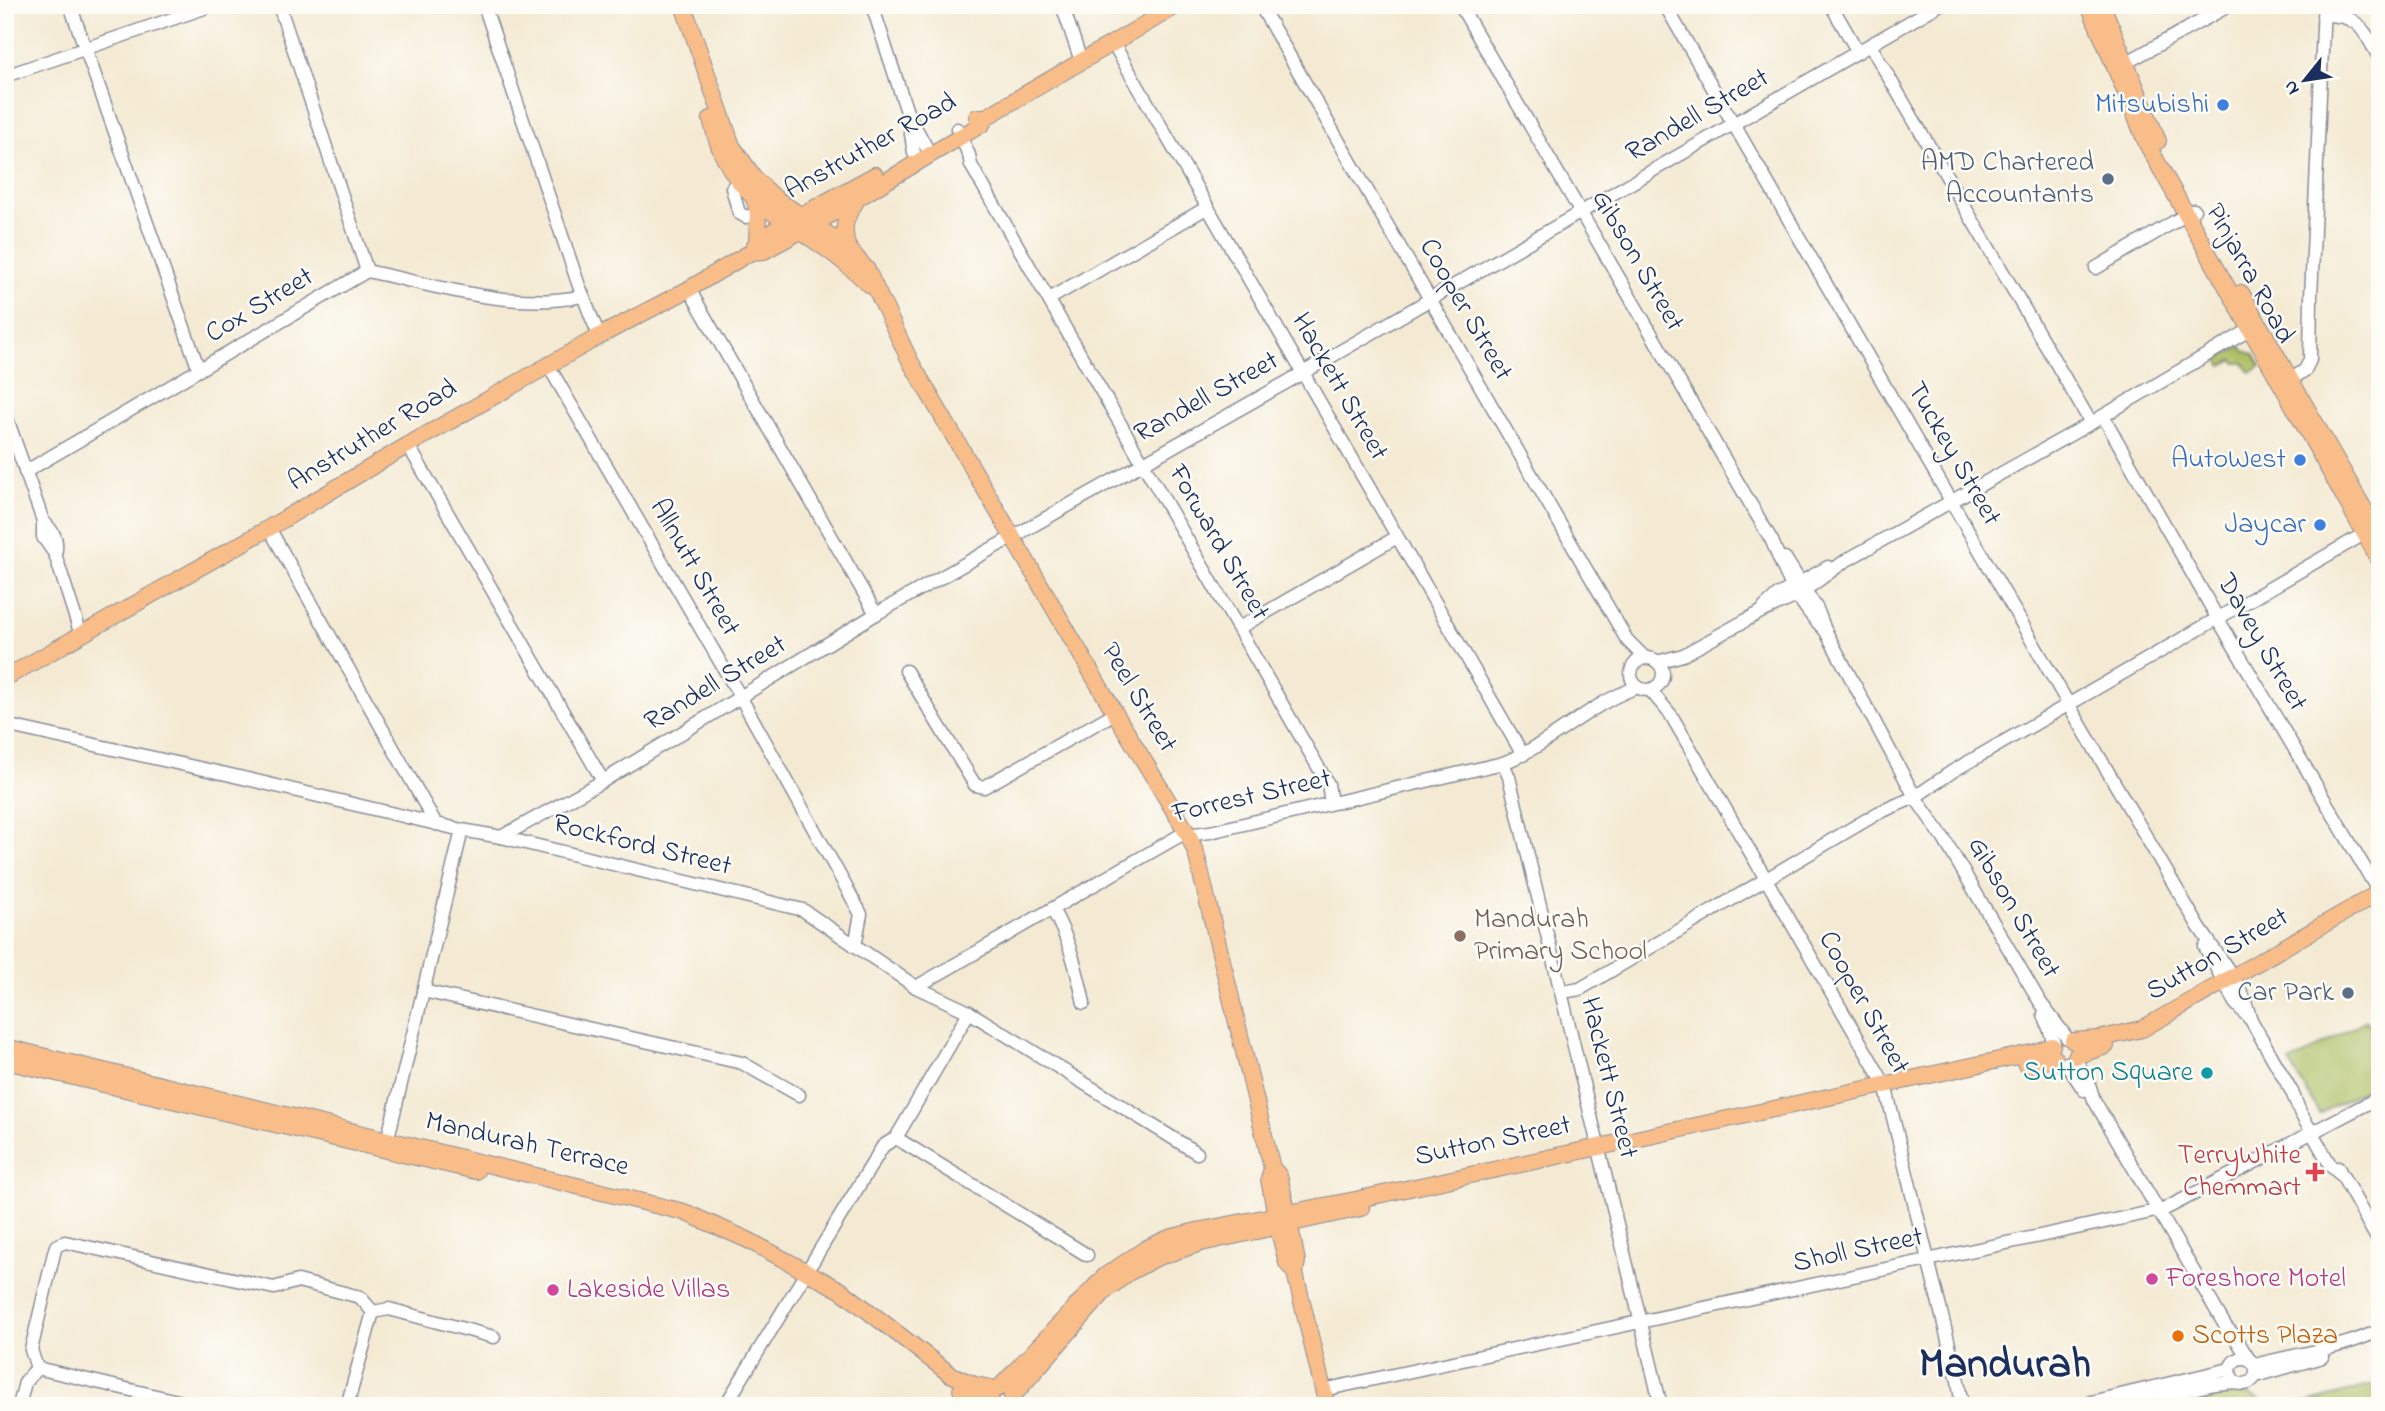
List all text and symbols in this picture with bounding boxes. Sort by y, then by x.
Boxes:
north arrow [2270,46,2340,116]
street label: Randell Street [1619,58,1777,174]
text: N [2277,75,2307,100]
street label: Anstruther Road [777,83,965,211]
place label: Mitsubishi [2095,85,2209,126]
marker: Mitsubishi [2215,97,2231,113]
place label: AMD Chartered Accountants [1921,143,2094,216]
marker: AMD Chartered Accountants [2100,171,2116,187]
street label: Gibson Street [1580,183,1694,339]
street label: Pinjarra Road [2194,197,2305,352]
street label: Cooper Street [1408,231,1522,389]
street label: Cox Street [198,258,322,354]
street label: Hackett Street [1280,305,1398,469]
street label: Randell Street [1127,341,1287,455]
street label: Anstruther Road [281,369,466,503]
street label: Tuckey Street [1895,374,2011,534]
place label: AutoWest [2171,440,2286,481]
marker: AutoWest [2292,452,2308,468]
street label: Forward Street [1156,456,1279,629]
street label: Allnutt Street [638,492,750,644]
place label: Jaycar [2225,505,2306,546]
marker: Jaycar [2312,517,2328,533]
street label: Davey Street [2204,566,2317,720]
street label: Randell Street [637,625,795,743]
street label: Peel Street [1089,635,1187,761]
street label: Forrest Street [1168,759,1335,835]
street label: Rockford Street [548,804,736,888]
street label: Gibson Street [1956,830,2070,986]
street label: Sutton Street [2139,898,2297,1012]
place label: Mandurah Primary School [1474,900,1647,973]
street label: Cooper Street [1807,924,1919,1082]
marker: Mandurah Primary School [1452,928,1468,944]
place label: Car Park [2237,973,2335,1014]
marker: Car Park [2340,985,2356,1001]
street label: Hackett Street [1568,993,1648,1163]
place label: Sutton Square [2023,1053,2193,1094]
marker: Sutton Square [2199,1065,2215,1081]
street label: Mandurah Terrace [421,1102,633,1188]
street label: Sutton Street [1411,1105,1575,1179]
place label: TerryWhite Chemmart [2177,1136,2301,1209]
marker: TerryWhite Chemmart [2307,1164,2323,1180]
street label: Sholl Street [1789,1217,1927,1285]
place label: Foreshore Motel [2165,1259,2346,1300]
place label: Lakeside Villas [567,1270,730,1311]
marker: Foreshore Motel [2144,1271,2160,1287]
marker: Lakeside Villas [545,1282,561,1298]
place label: Scotts Plaza [2192,1316,2338,1357]
marker: Scotts Plaza [2170,1328,2186,1344]
district label: Mandurah [1919,1335,2091,1396]

